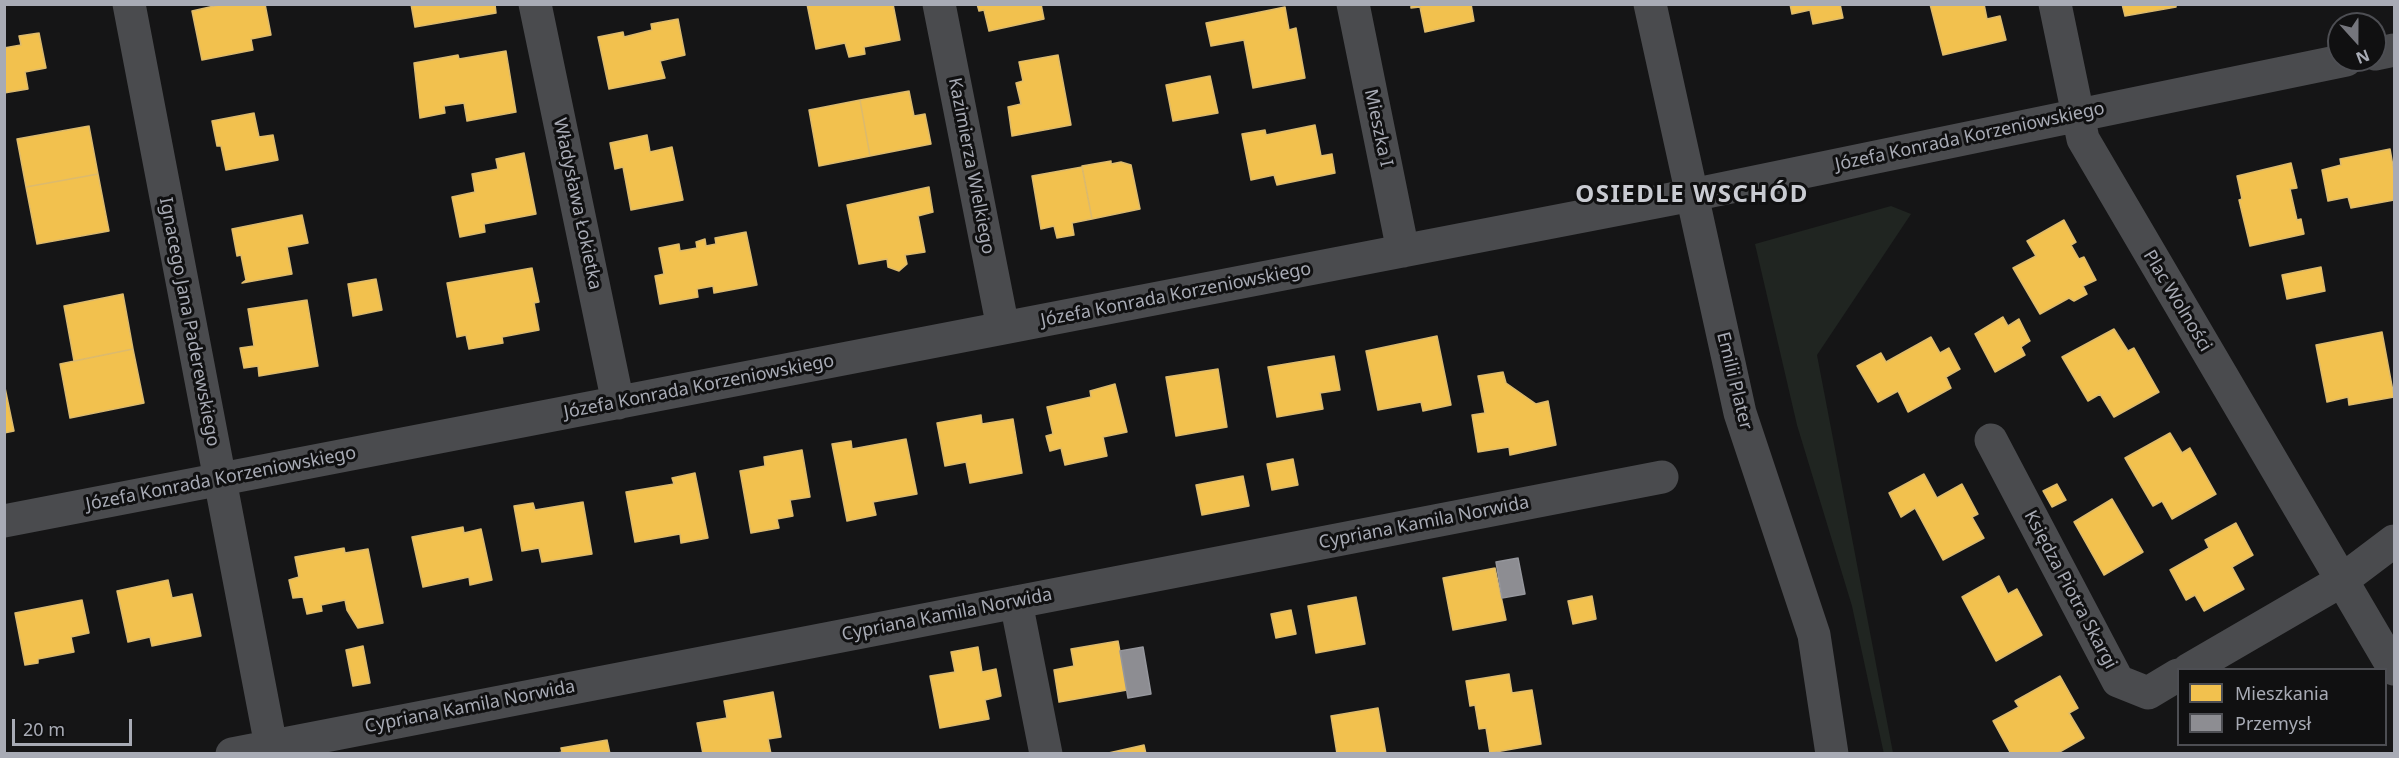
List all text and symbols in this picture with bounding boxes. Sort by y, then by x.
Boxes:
north arrow [2327,12,2387,72]
text: N [2353,44,2373,70]
street label: Kazimierza Wielkiego [943,76,999,256]
street label: Mieszka I [1359,87,1397,169]
street label: Józefa Konrada Korzeniowskiego [1833,98,2107,176]
street label: Władysława Łokietka [548,116,606,292]
district label: OSIEDLE WSCHÓD [1575,181,1809,209]
street label: Ignacego Jana Paderewskiego [154,196,224,448]
street label: Plac Wolności [2138,246,2216,356]
street label: Józefa Konrada Korzeniowskiego [1039,258,1313,332]
street label: Emilii Plater [1711,330,1757,432]
street label: Józefa Konrada Korzeniowskiego [562,350,836,424]
street label: Józefa Konrada Korzeniowskiego [84,442,358,516]
street label: Cypriana Kamila Norwida [1317,492,1531,554]
street label: Księdza Piotra Skargi [2019,507,2121,673]
street label: Cypriana Kamila Norwida [840,584,1054,646]
legend [2177,668,2387,746]
street label: Cypriana Kamila Norwida [363,676,577,738]
text: Mieszkania [2235,681,2329,705]
scale bar [15,707,135,745]
text: Przemysł [2235,711,2311,735]
text: 20 m [23,717,65,741]

